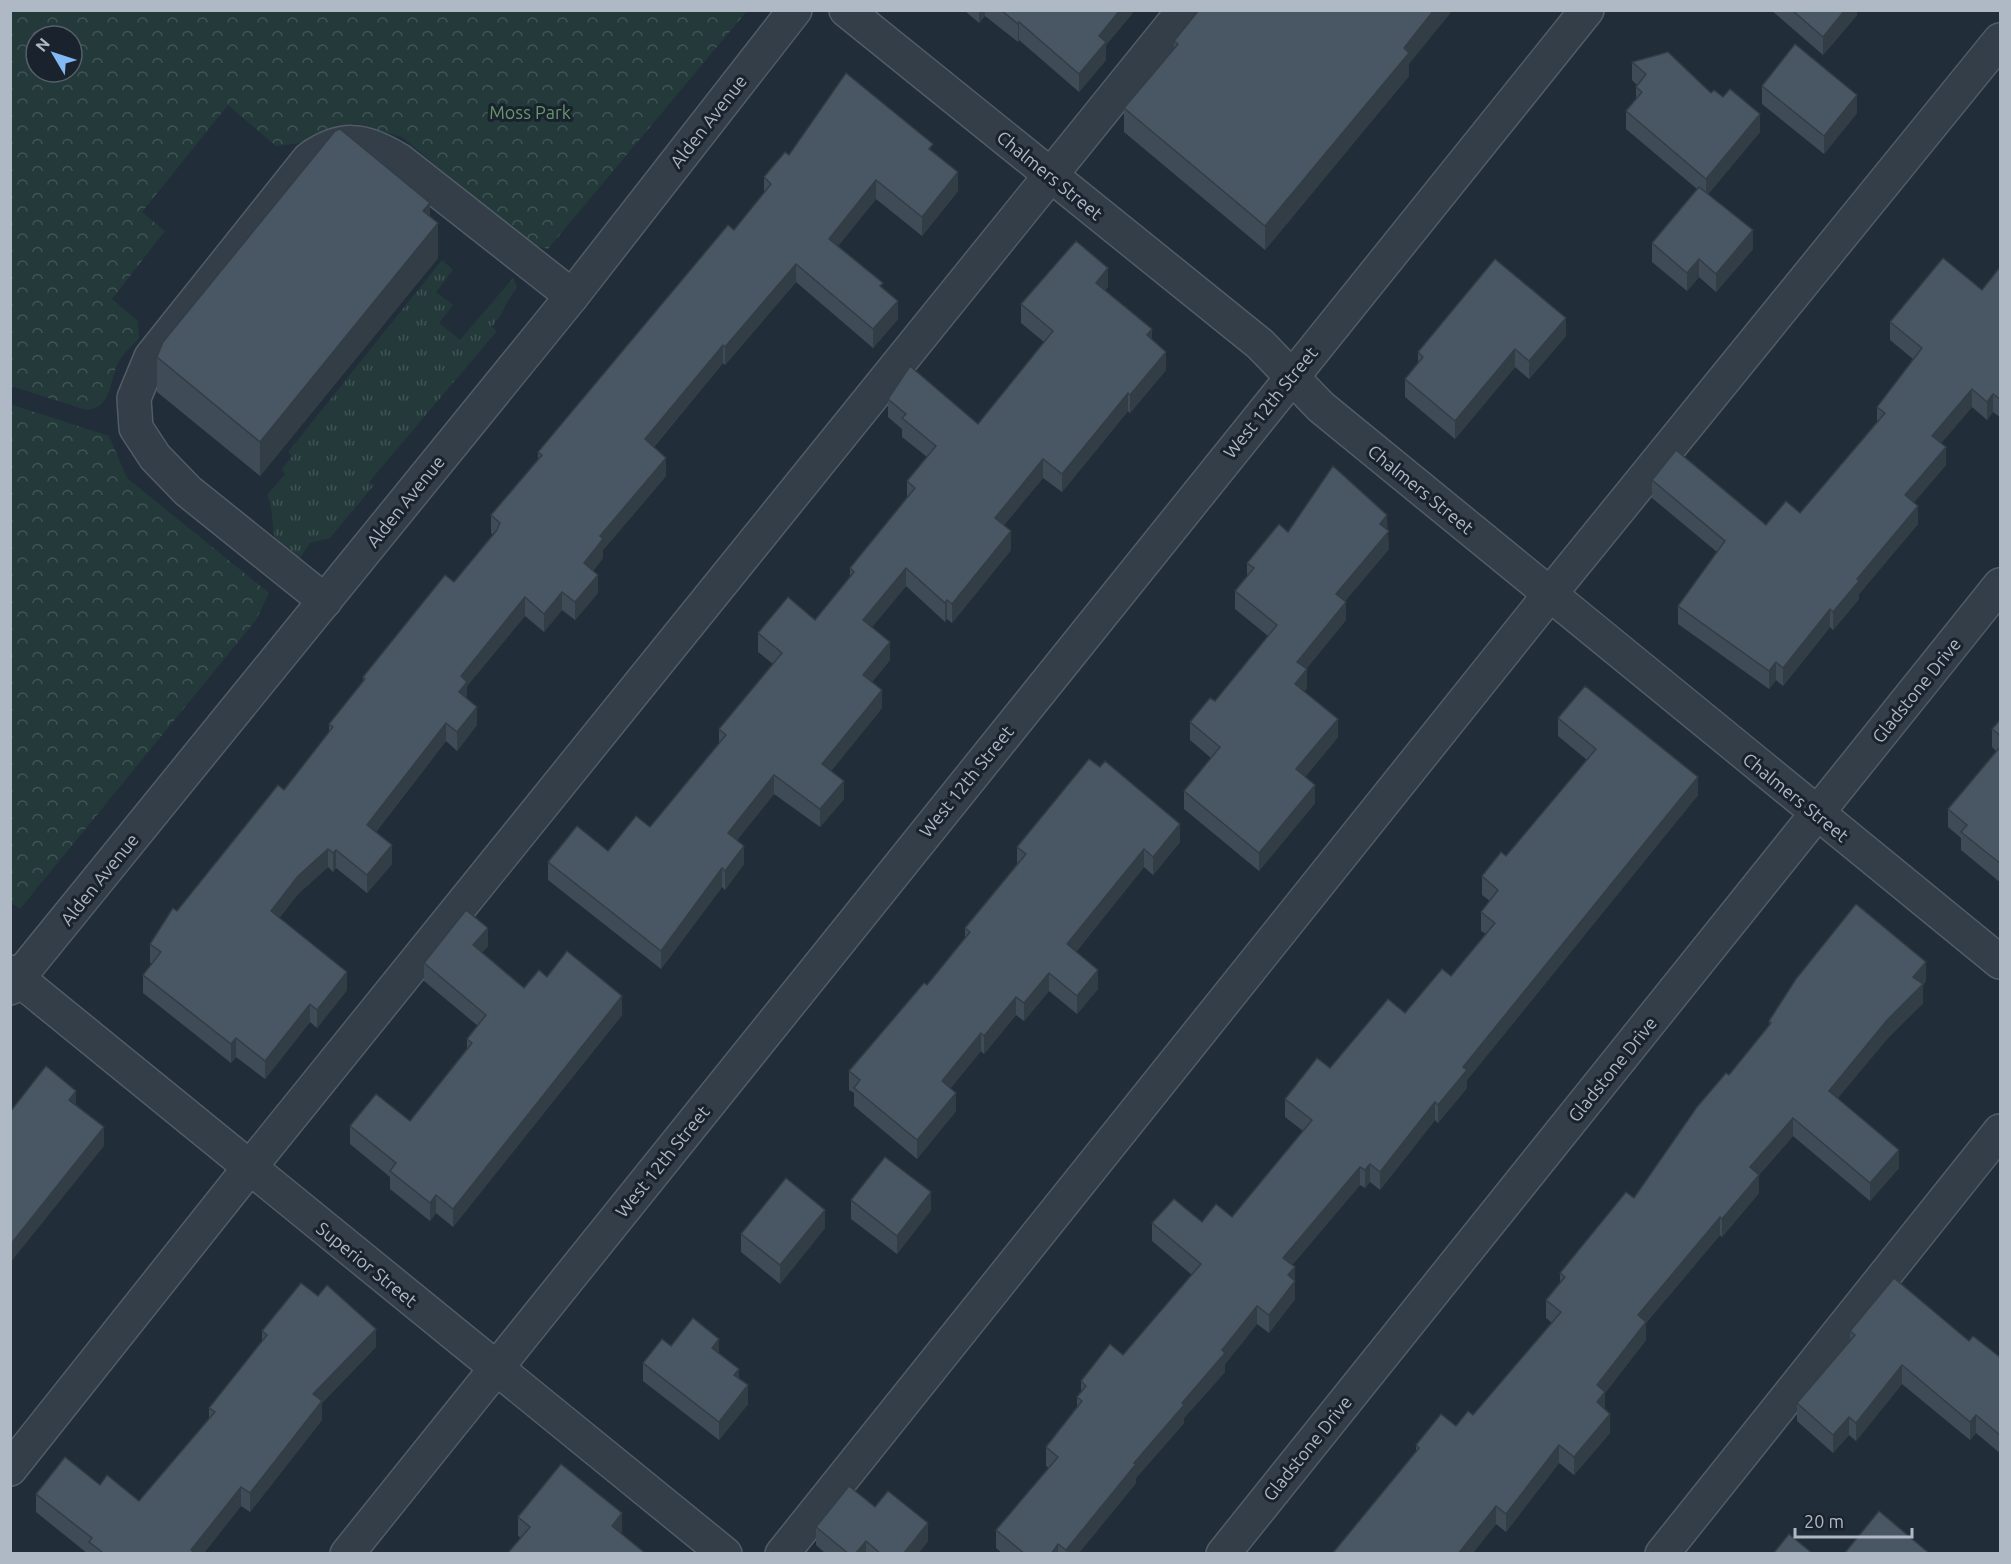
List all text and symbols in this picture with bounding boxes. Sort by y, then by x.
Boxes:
north arrow [24,24,84,84]
text: N [32,34,53,55]
street label: Alden Avenue [666,71,750,171]
park label: Moss Park [489,102,571,122]
street label: Chalmers Street [993,126,1107,224]
street label: West 12th Street [1219,342,1321,462]
street label: Chalmers Street [1364,440,1478,538]
street label: Alden Avenue [362,451,448,551]
street label: Gladstone Drive [1868,634,1964,746]
street label: West 12th Street [915,721,1017,841]
street label: Chalmers Street [1739,748,1853,846]
street label: Alden Avenue [56,829,142,929]
street label: Gladstone Drive [1564,1013,1660,1125]
street label: West 12th Street [611,1101,713,1221]
street label: Superior Street [313,1217,421,1311]
street label: Gladstone Drive [1259,1392,1355,1504]
scale bar [1795,1501,1912,1539]
text: 20 m [1804,1511,1844,1531]

